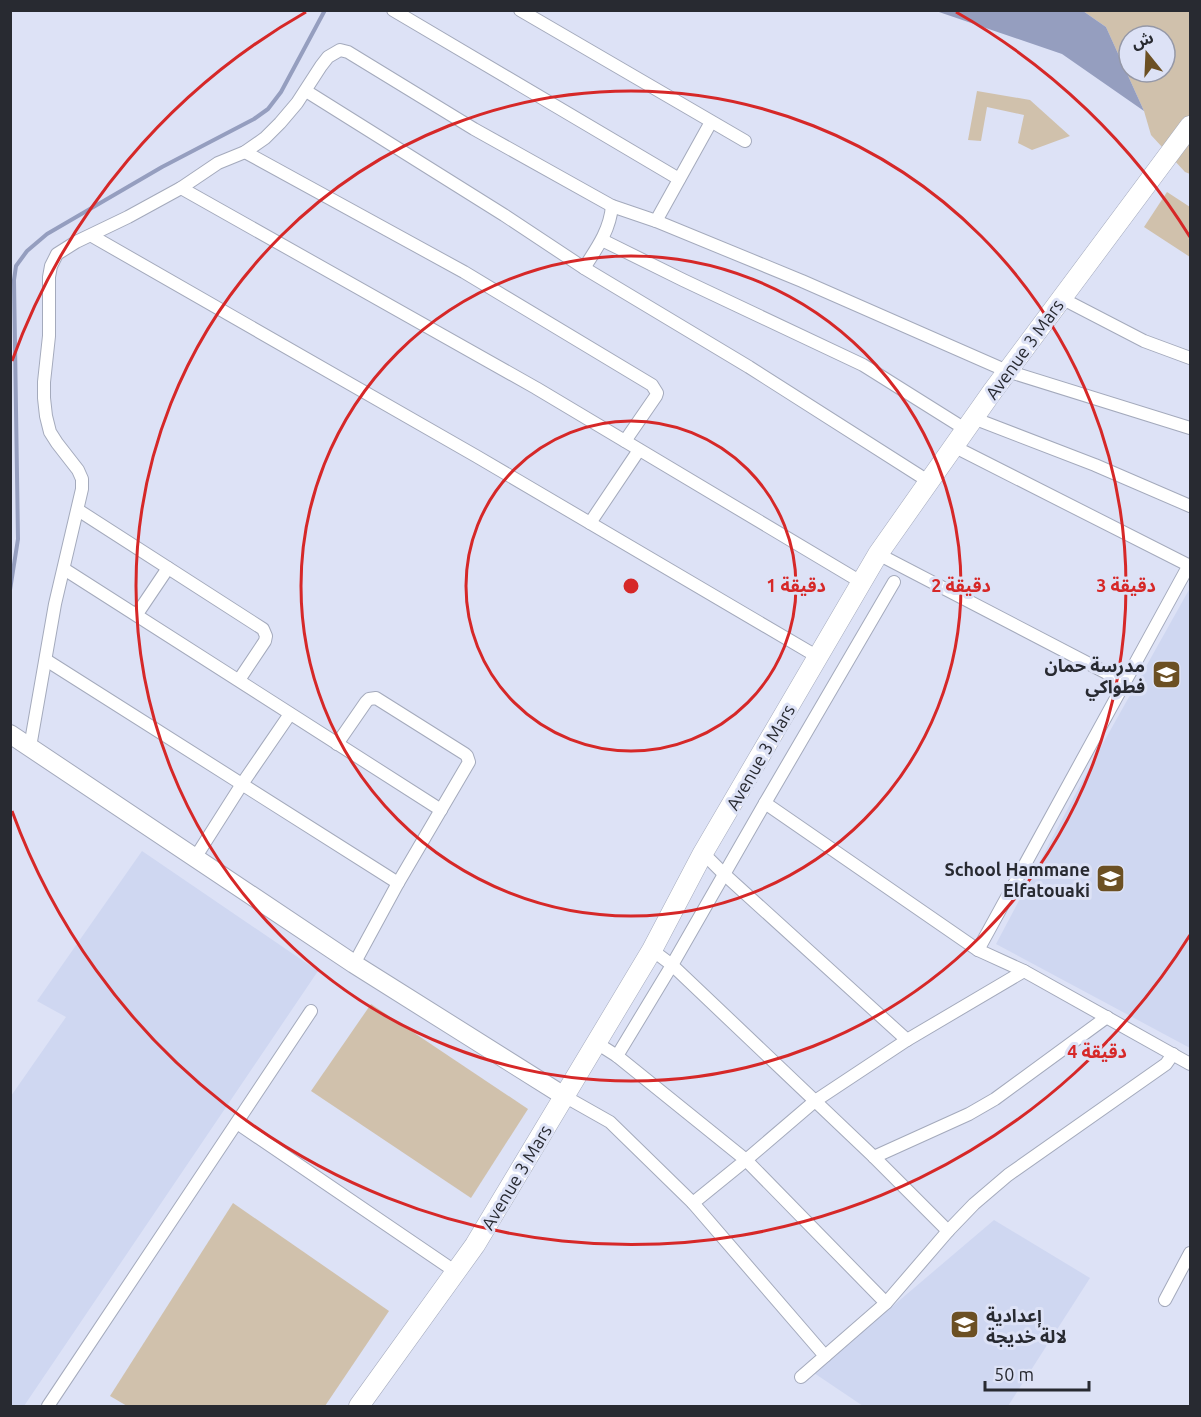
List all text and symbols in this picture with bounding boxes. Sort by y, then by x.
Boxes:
north arrow [1117,24,1177,84]
text: ش [1129,28,1156,53]
street label: Avenue 3 Mars [981,295,1067,403]
text: 1 دقيقة [766,575,826,596]
text: 2 دقيقة [931,575,991,596]
text: 3 دقيقة [1096,575,1156,596]
centre of rings [621,576,641,596]
place label: مدرسة حمان فطواكي [1044,655,1145,701]
school or university icon: مدرسة حمان فطواكي [1150,659,1182,691]
street label: Avenue 3 Mars [722,701,798,813]
place label: School Hammane Elfatouaki [944,859,1090,900]
school or university icon: School Hammane Elfatouaki [1095,863,1127,895]
text: 4 دقيقة [1067,1041,1127,1062]
street label: Avenue 3 Mars [477,1121,555,1233]
place label: إعدادية لالة خديجة [986,1305,1067,1347]
school or university icon: إعدادية لالة خديجة [949,1309,981,1341]
scale bar [985,1354,1088,1392]
text: 50 m [994,1364,1034,1384]

